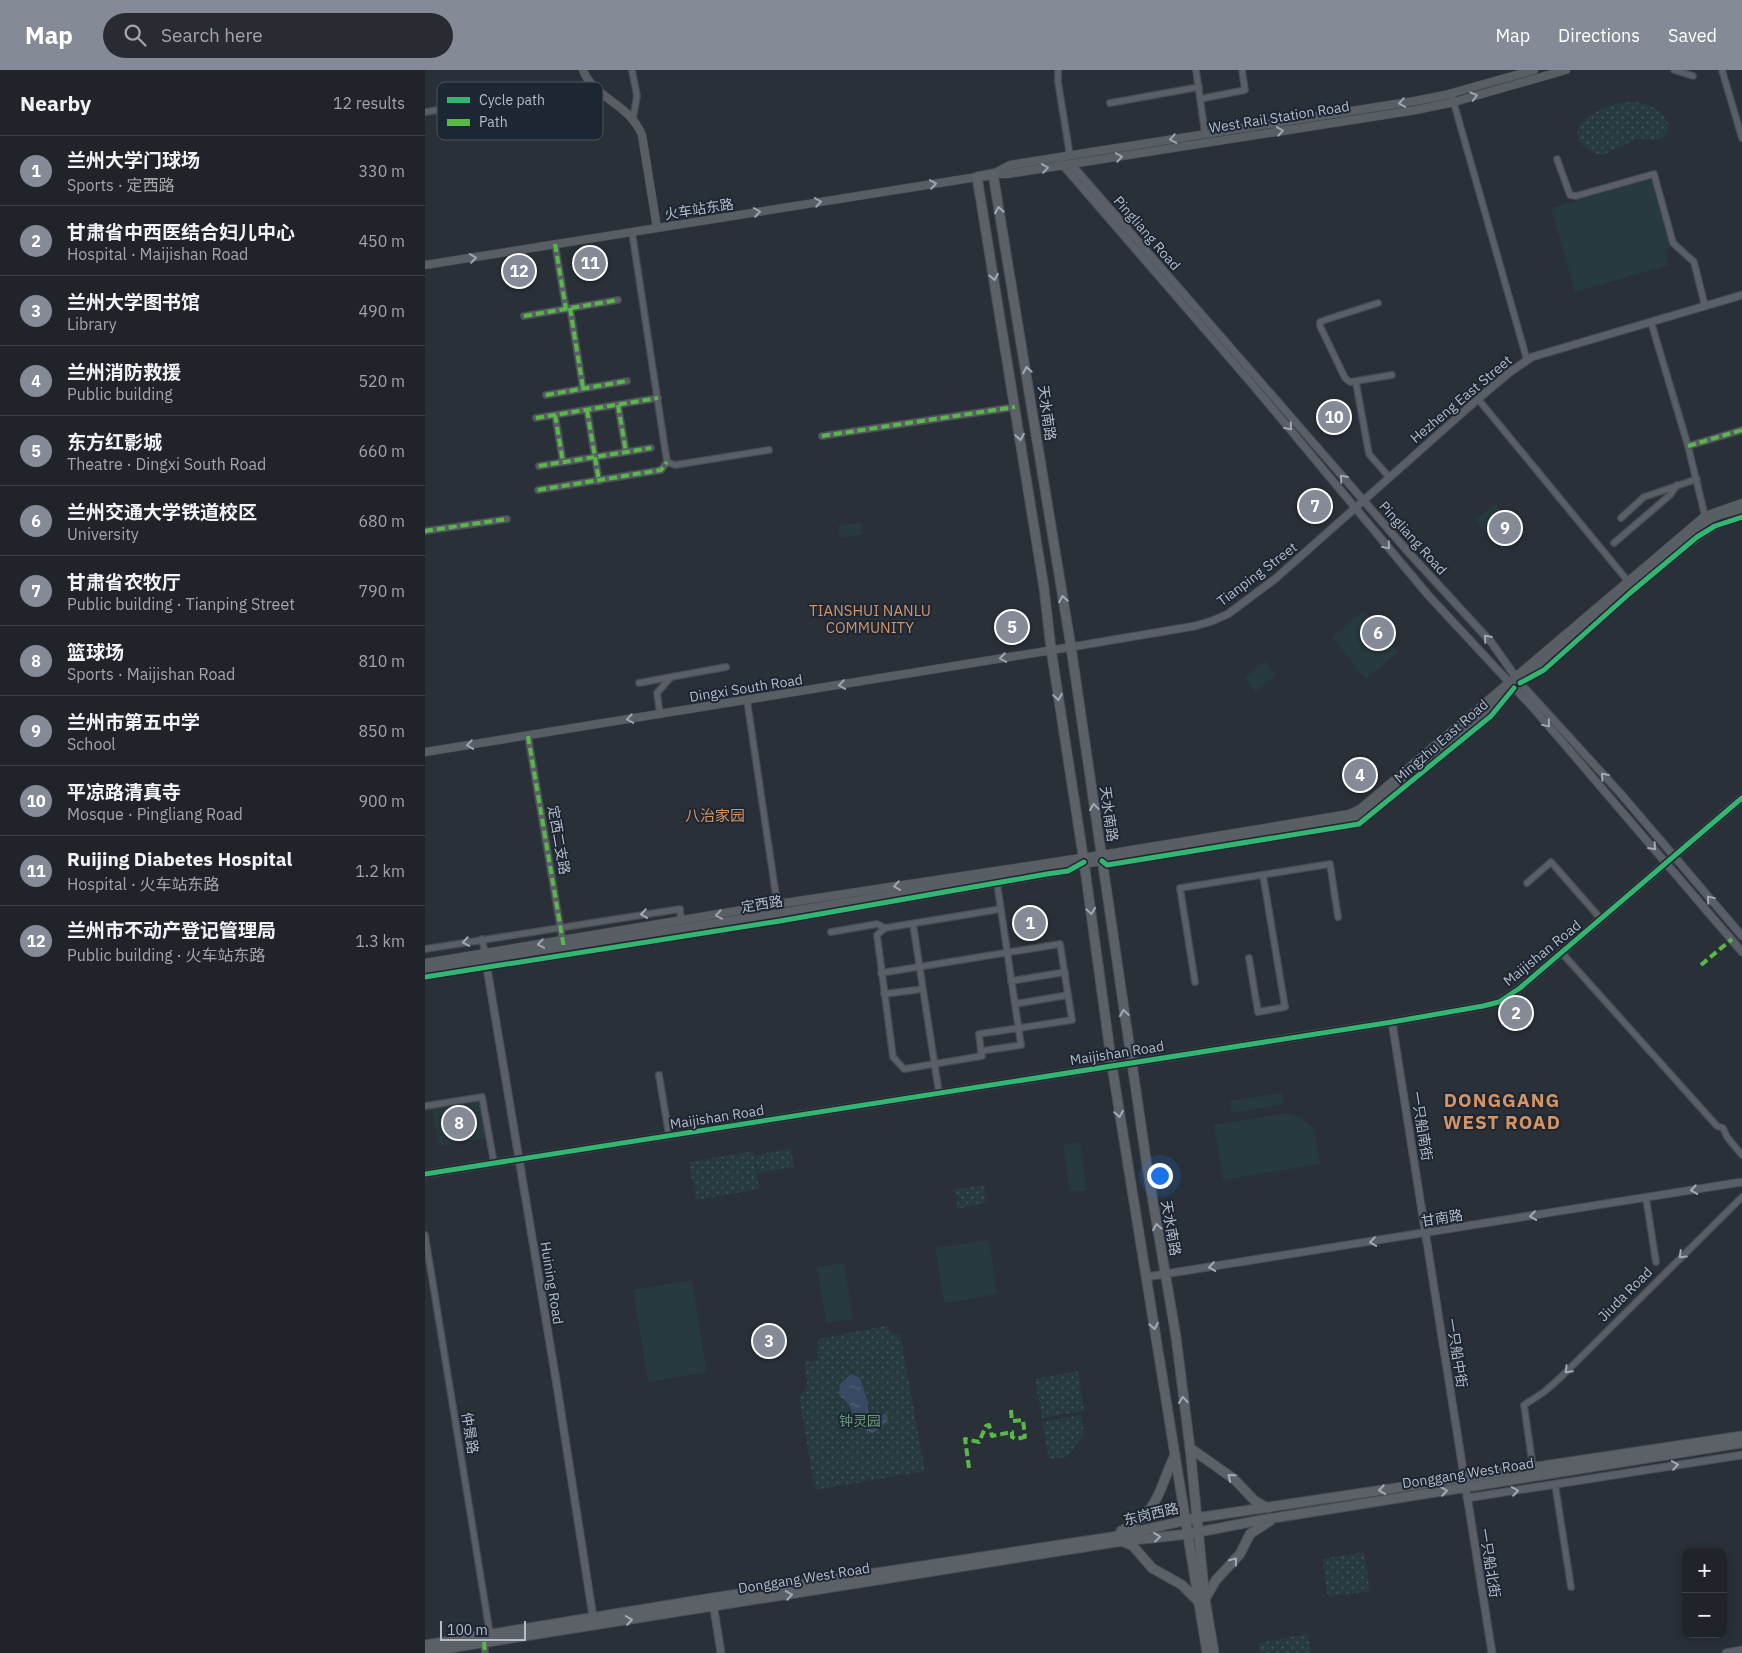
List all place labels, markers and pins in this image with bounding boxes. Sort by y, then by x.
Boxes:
pin: 11 [574,244,606,282]
pin: 12 [503,252,535,290]
pin: 10 [1318,398,1350,436]
pin: 7 [1299,487,1331,525]
pin: 9 [1489,509,1521,547]
pin: 5 [996,608,1028,646]
pin: 6 [1362,614,1394,652]
pin: 4 [1344,756,1376,794]
pin: 1 [1014,904,1046,942]
pin: 2 [1500,994,1532,1032]
pin: 8 [443,1104,475,1142]
pin: 3 [753,1322,785,1360]

